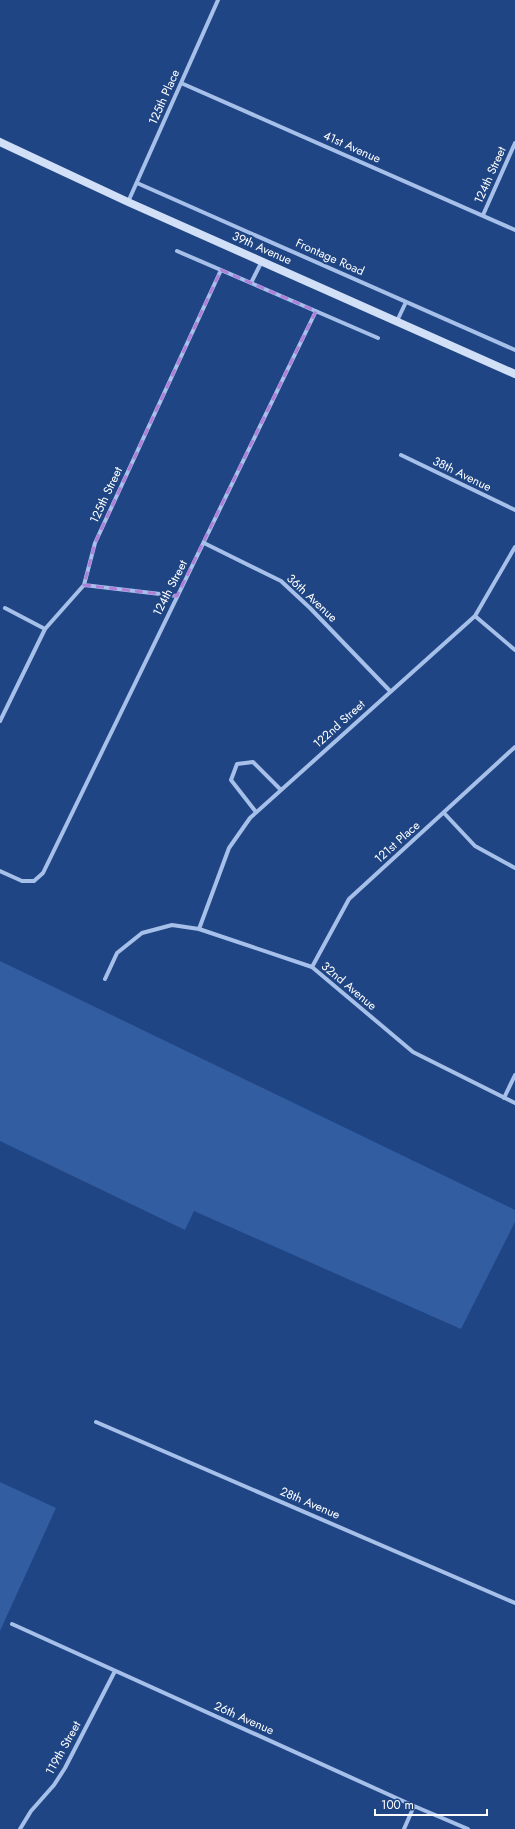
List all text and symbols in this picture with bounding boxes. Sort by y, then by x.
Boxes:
street label: 125th Place [144,66,184,128]
street label: 41st Avenue [320,126,384,168]
street label: 124th Street [469,144,511,206]
street label: 39th Avenue [229,227,295,269]
street label: Frontage Road [293,234,367,280]
street label: 38th Avenue [430,452,494,496]
street label: 125th Street [85,464,127,526]
street label: 124th Street [148,557,192,619]
street label: 36th Avenue [283,570,341,626]
street label: 122nd Street [309,696,369,752]
street label: 121st Place [370,817,424,867]
street label: 32nd Avenue [317,957,381,1015]
street label: 28th Avenue [277,1482,343,1524]
street label: 26th Avenue [211,1697,277,1739]
street label: 119th Street [41,1718,85,1778]
scale bar [375,1791,487,1817]
text: 100 m [381,1796,414,1814]

